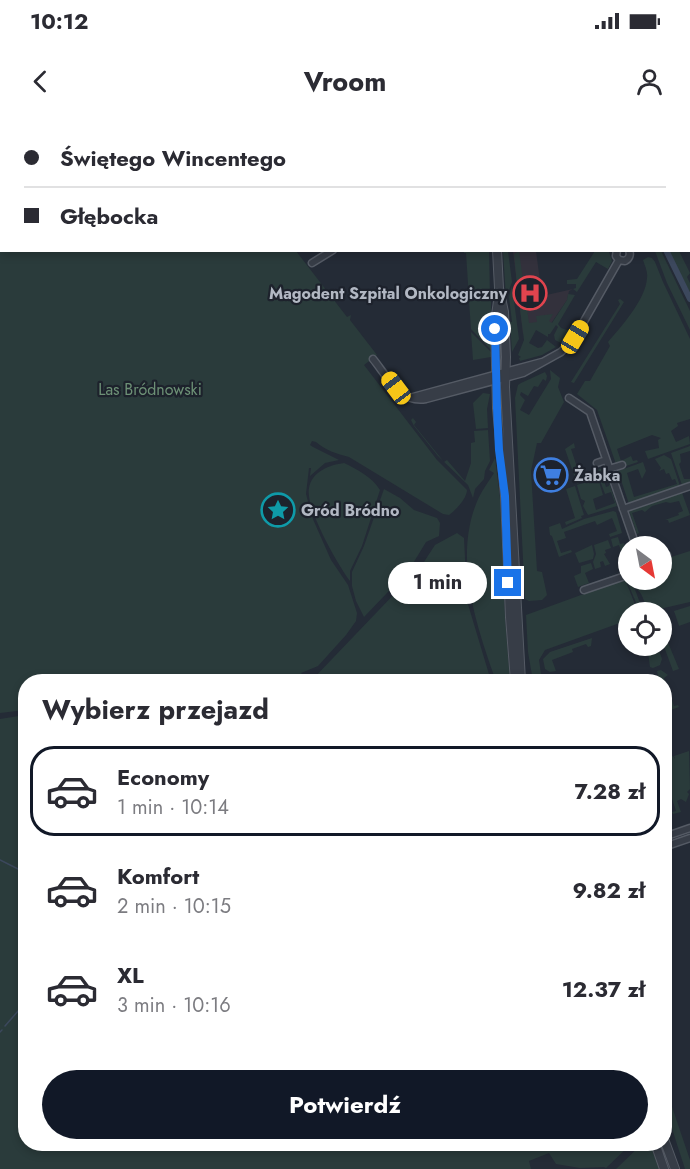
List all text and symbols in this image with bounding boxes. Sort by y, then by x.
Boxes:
text: 10:12 [30,5,88,37]
text: Vroom [304,62,386,101]
icon: back [24,65,57,98]
icon: person [633,65,666,98]
text: Świętego Wincentego [60,142,286,174]
text: Głębocka [60,200,158,232]
hospital icon: Magodent Szpital Onkologiczny [512,275,548,311]
place label: Magodent Szpital Onkologiczny [269,282,508,305]
route start [481,315,508,342]
car [558,317,592,357]
car [378,368,414,408]
park label: Las Bródnowski [98,378,202,401]
supermarket icon: Żabka [533,457,569,493]
place label: Żabka [574,464,620,487]
place icon: Gród Bródno [260,492,296,528]
place label: Gród Bródno [301,499,399,522]
north arrow [618,536,672,590]
map controls [618,536,672,656]
callout: 1 min [388,562,487,604]
text: 1 min [413,568,462,597]
route end [494,569,521,596]
button: locate [618,602,672,656]
text: Wybierz przejazd [42,690,269,729]
text: Economy [117,761,209,793]
icon: car [45,764,99,818]
text: 7.28 zł [575,775,645,807]
text: 1 min · 10:14 [117,793,229,822]
text: Komfort [117,860,199,892]
icon: car [45,863,99,917]
text: 9.82 zł [572,874,645,906]
text: 2 min · 10:15 [117,892,231,921]
text: XL [117,959,144,991]
icon: car [45,962,99,1016]
text: 12.37 zł [562,973,645,1005]
text: 3 min · 10:16 [117,991,231,1020]
button: Potwierdź [42,1070,648,1139]

